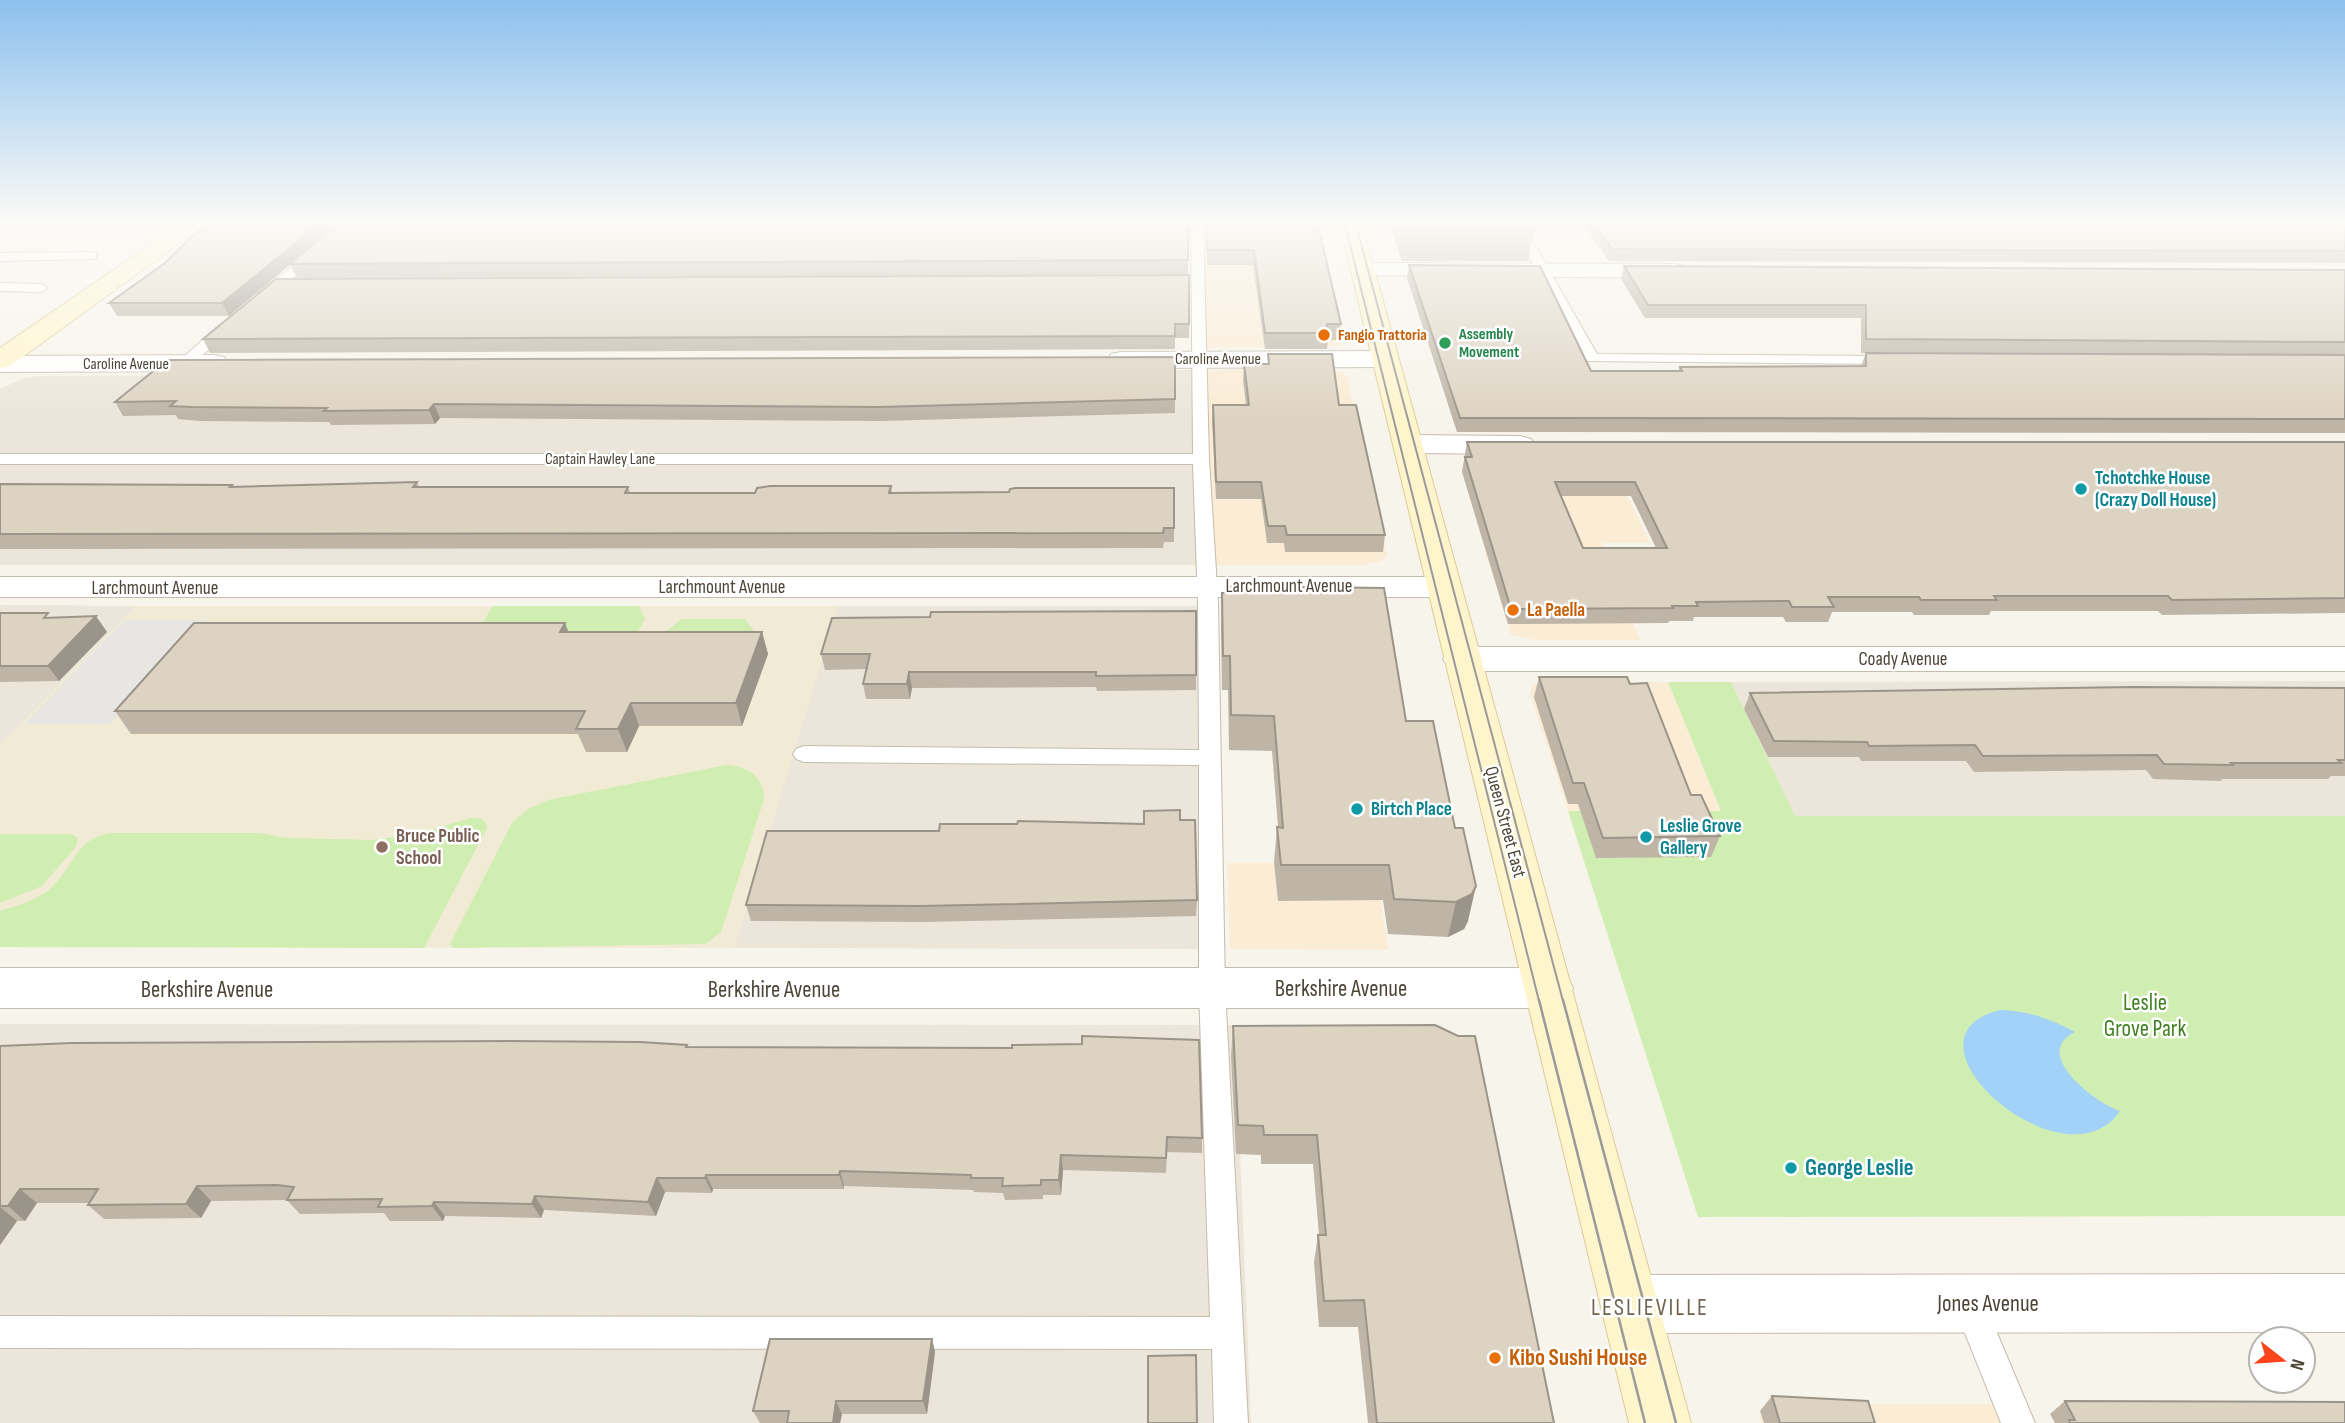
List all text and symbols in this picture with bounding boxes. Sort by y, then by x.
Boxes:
place label: Assembly Movement [1458,325,1519,362]
place label: Fangio Trattoria [1338,326,1427,345]
marker: Fangio Trattoria [1316,327,1332,343]
marker: Assembly Movement [1437,335,1453,351]
street label: Caroline Avenue [1175,350,1261,369]
street label: Caroline Avenue [83,355,169,374]
street label: Captain Hawley Lane [545,450,655,469]
place label: Tchotchke House (Crazy Doll House) [2095,467,2216,512]
marker: Tchotchke House (Crazy Doll House) [2073,481,2089,497]
street label: Larchmount Avenue [1226,575,1352,598]
street label: Larchmount Avenue [659,576,785,599]
street label: Larchmount Avenue [92,577,218,600]
place label: La Paella [1527,599,1585,622]
marker: La Paella [1505,602,1521,618]
street label: Coady Avenue [1859,648,1947,671]
street label: Queen Street East [1479,764,1531,880]
place label: Birtch Place [1371,798,1452,821]
marker: Birtch Place [1349,801,1365,817]
place label: Leslie Grove Gallery [1660,815,1742,860]
place label: Bruce Public School [396,825,479,870]
marker: Leslie Grove Gallery [1638,829,1654,845]
marker: Bruce Public School [374,839,390,855]
street label: Berkshire Avenue [1275,975,1407,1003]
street label: Berkshire Avenue [141,976,273,1004]
street label: Berkshire Avenue [708,976,840,1004]
park label: Leslie Grove Park [2104,989,2186,1043]
place label: George Leslie [1805,1154,1914,1182]
marker: George Leslie [1783,1160,1799,1176]
street label: Jones Avenue [1936,1290,2039,1318]
district label: LESLIEVILLE [1591,1293,1709,1322]
north arrow [2247,1325,2317,1395]
place label: Kibo Sushi House [1509,1344,1647,1372]
marker: Kibo Sushi House [1487,1350,1503,1366]
text: N [2284,1356,2309,1373]

